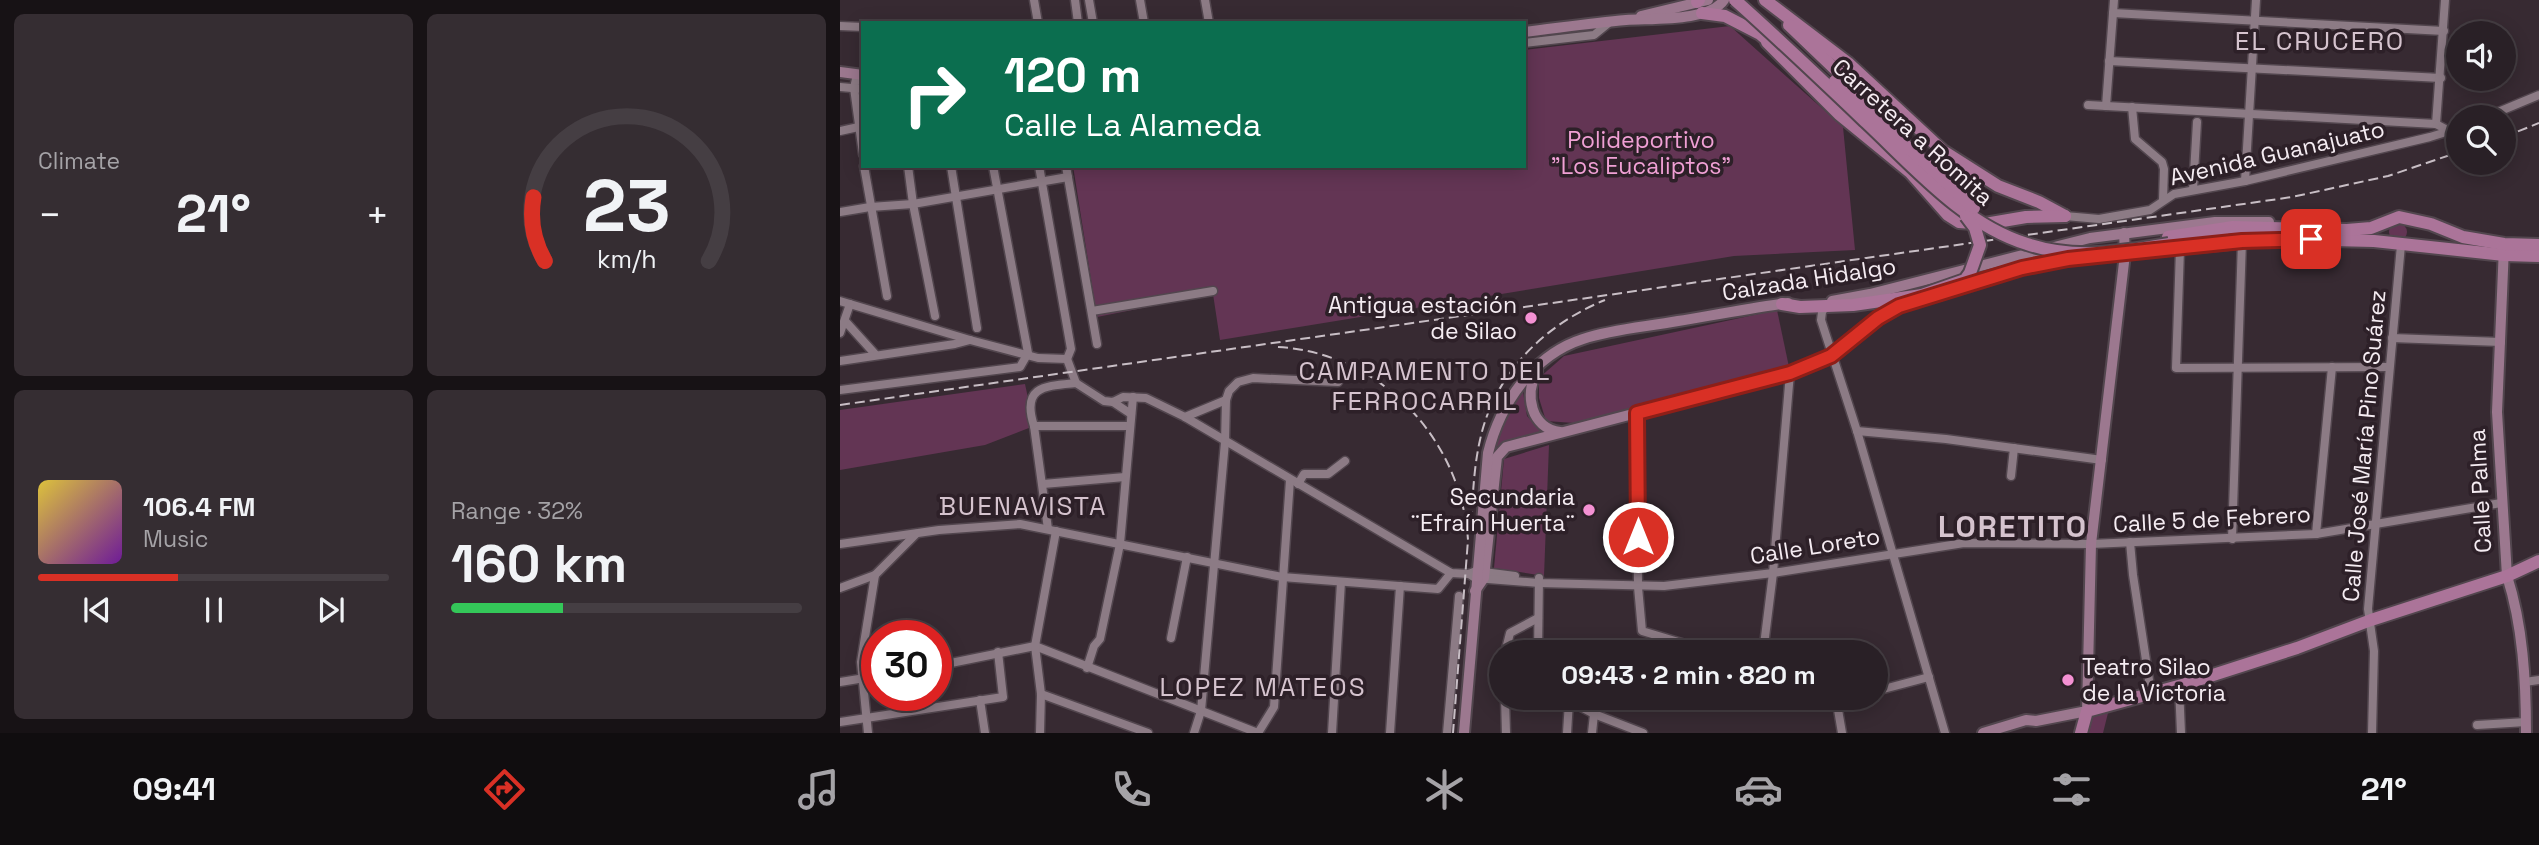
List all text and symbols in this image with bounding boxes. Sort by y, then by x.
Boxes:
map controls [2446,21,2516,175]
button: sound [2446,21,2516,91]
district label: EL CRUCERO [2235,24,2405,58]
text: 120 m [1004,44,1141,106]
icon: right [889,49,980,140]
street label: Carretera a Romita [1826,52,2000,212]
text: Calle La Alameda [1004,105,1261,145]
button: search [2446,105,2516,175]
street label: Avenida Guanajuato [2167,114,2387,192]
park label: Polideportivo "Los Eucaliptos" [1551,125,1731,181]
text: Climate [38,146,120,176]
text: 23 [583,159,670,252]
text: 21° [176,181,251,247]
text: − [38,191,62,239]
text: + [365,191,389,239]
pin [2281,209,2341,269]
icon: arrive [2292,220,2330,258]
text: km/h [597,243,656,275]
street label: Calzada Hidalgo [1720,250,1898,308]
street label: Calle José María Pino Suárez [2335,289,2393,603]
place label: Antigua estación de Silao [1328,290,1517,346]
marker: Antigua estación de Silao [1523,310,1539,326]
district label: CAMPAMENTO DEL FERROCARRIL [1299,354,1551,418]
street label: Calle Palma [2462,428,2498,554]
place label: Secundaria ¨Efraín Huerta¨ [1410,482,1575,538]
district label: BUENAVISTA [939,489,1107,523]
text: 106.4 FM [143,490,255,524]
text: Range · 32% [451,496,583,526]
street label: Calle 5 de Febrero [2112,499,2312,539]
position arrow [1601,500,1675,574]
marker: Secundaria ¨Efraín Huerta¨ [1581,502,1597,518]
district label: LORETITO [1938,507,2088,546]
street label: Calle Loreto [1748,521,1882,571]
text: Music [143,524,208,554]
text: 160 km [451,531,627,597]
icon: previous [78,591,116,629]
icon: pause [195,591,233,629]
icon: next [312,591,350,629]
speed limit sign: 30 [861,620,952,711]
place label: Teatro Silao de la Victoria [2082,652,2226,708]
text: 09:43 · 2 min · 820 m [1561,658,1816,692]
district label: LOPEZ MATEOS [1159,670,1367,704]
marker: Teatro Silao de la Victoria [2060,672,2076,688]
icon: directions [480,765,529,814]
icon: music [794,765,843,814]
icon: phone [1107,765,1156,814]
icon: climate [1420,765,1469,814]
icon: car [1734,765,1783,814]
icon: filters [2047,765,2096,814]
text: 09:41 [132,769,216,809]
text: 21° [2361,769,2407,809]

